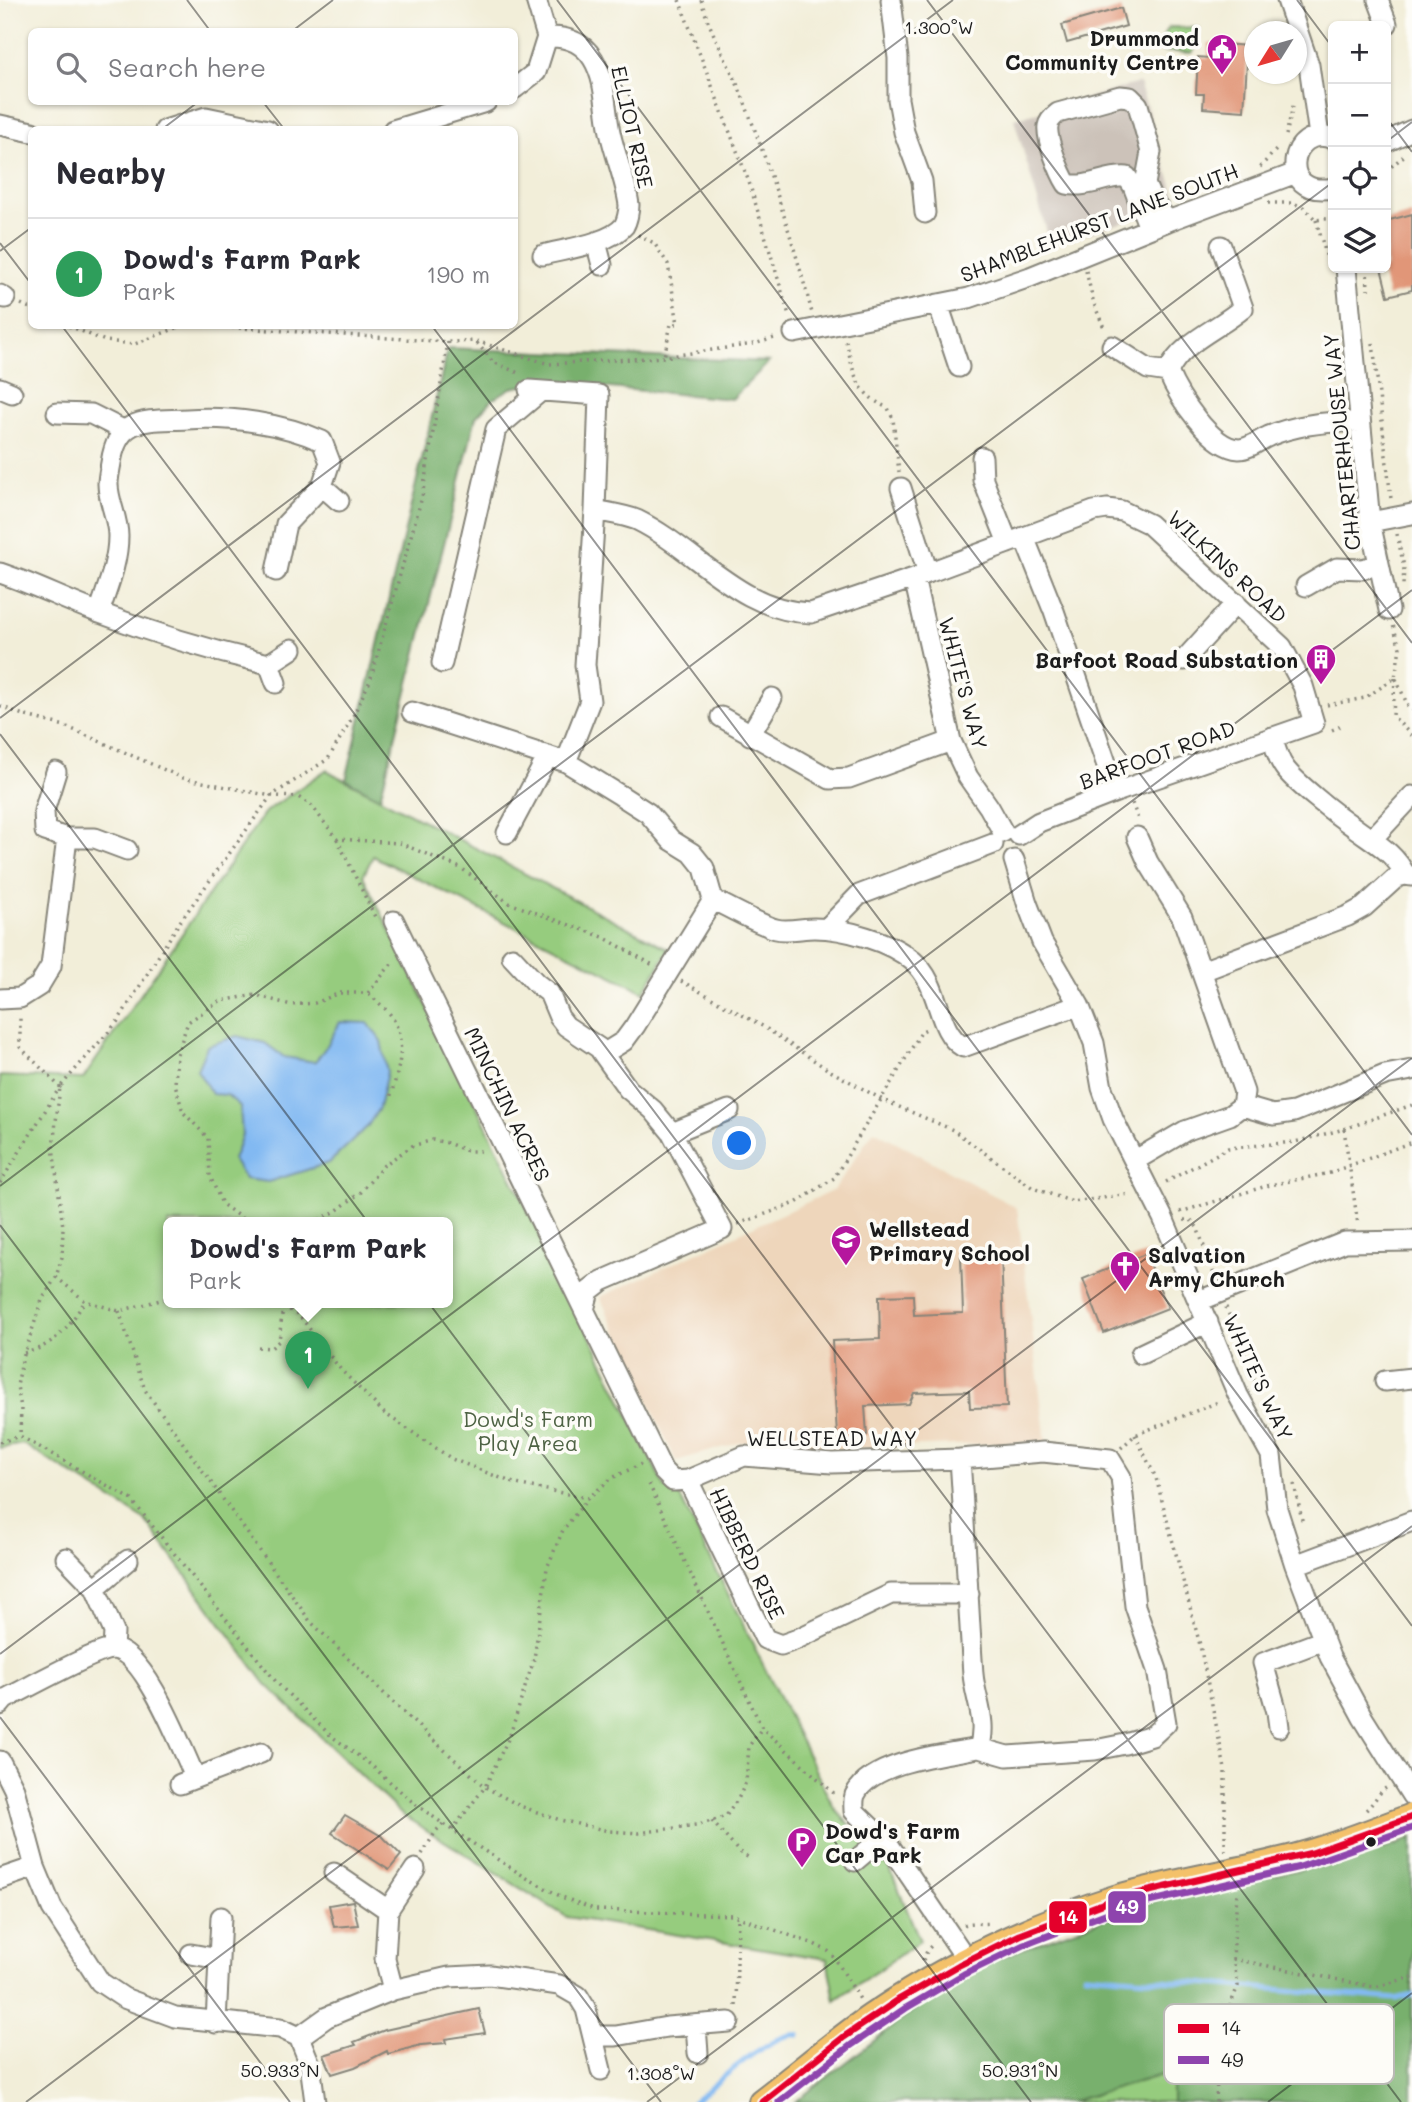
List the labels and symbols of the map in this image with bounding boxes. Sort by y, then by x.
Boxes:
text: 1.300°W [905,15,973,39]
north arrow [1244,21,1307,84]
place label: Drummond Community Centre [1005,24,1199,76]
public building icon: Drummond Community Centre [1205,32,1239,76]
street label: ELLIOT RISE [606,63,660,191]
street label: SHAMBLEHURST LANE SOUTH [956,156,1242,288]
street label: CHARTERHOUSE WAY [1316,332,1366,552]
street label: WILKINS ROAD [1163,504,1293,628]
street label: WHITE'S WAY [933,614,995,752]
building icon: Barfoot Road Substation [1304,642,1338,686]
place label: Barfoot Road Substation [1035,646,1298,673]
street label: BARFOOT ROAD [1076,713,1238,795]
street label: MINCHIN ACRES [459,1022,557,1186]
your location [722,1126,756,1160]
place label: Wellstead Primary School [869,1215,1030,1267]
school or university icon: Wellstead Primary School [829,1223,863,1267]
place label: Salvation Army Church [1148,1241,1285,1293]
church icon: Salvation Army Church [1108,1249,1142,1293]
street label: WHITE'S WAY [1218,1310,1300,1444]
pin: 1 [285,1331,331,1389]
park label: Dowd's Farm Play Area [463,1405,593,1456]
street label: WELLSTEAD WAY [747,1424,917,1451]
street label: HIBBERD RISE [704,1483,792,1623]
place label: Dowd's Farm Car Park [825,1817,960,1868]
parking icon: Dowd's Farm Car Park [785,1825,819,1869]
unlabelled marker [1364,1835,1378,1849]
line badge: 49 [1107,1890,1147,1924]
text: 49 [1115,1894,1139,1919]
line badge: 14 [1048,1900,1088,1934]
text: 14 [1058,1904,1078,1929]
legend [1164,2004,1394,2084]
text: 14 [1221,2015,1241,2040]
text: 49 [1221,2047,1243,2072]
text: 50.933°N [241,2058,319,2082]
text: 50.931°N [982,2058,1058,2082]
text: 1.308°W [627,2061,695,2085]

